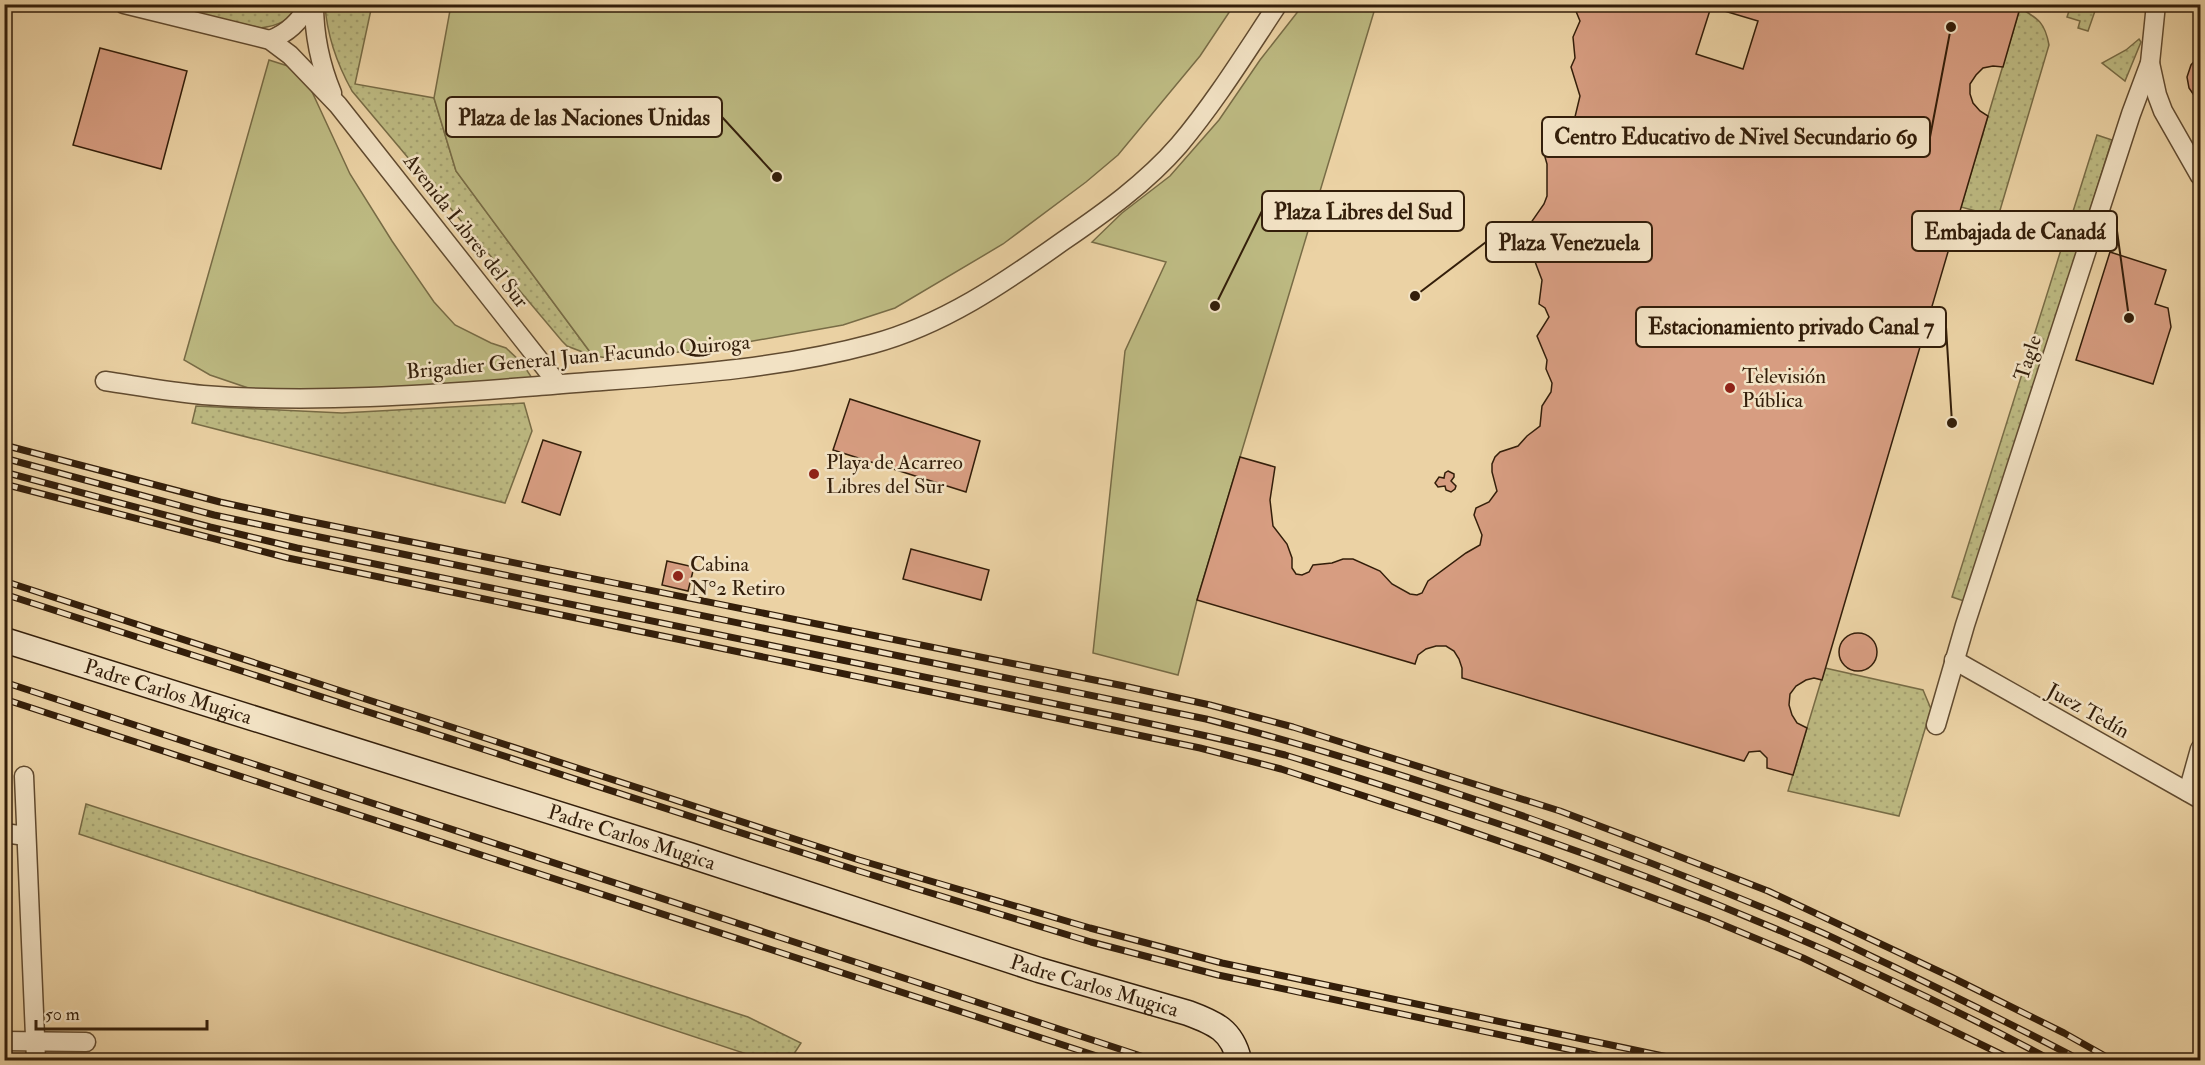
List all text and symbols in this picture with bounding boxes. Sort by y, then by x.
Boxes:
callout: Plaza de las Naciones Unidas [446,97,722,137]
text: Plaza de las Naciones Unidas [458,104,710,132]
callout: Centro Educativo de Nivel Secundario 69 [1542,117,1930,157]
text: Centro Educativo de Nivel Secundario 69 [1554,123,1918,151]
street label: Avenida Libres del Sur [397,148,535,314]
callout: Plaza Libres del Sud [1262,191,1464,231]
text: Plaza Libres del Sud [1274,198,1452,226]
callout: Embajada de Canadá [1912,211,2117,251]
text: Embajada de Canadá [1924,218,2107,246]
callout: Plaza Venezuela [1486,222,1652,262]
text: Plaza Venezuela [1498,229,1641,257]
callout: Estacionamiento privado Canal 7 [1636,307,1946,347]
text: Estacionamiento privado Canal 7 [1648,313,1935,342]
street label: Brigadier General Juan Facundo Quiroga [405,328,751,385]
street label: Tagle [2008,332,2048,384]
place label: Televisión Pública [1742,363,1826,414]
marker: Televisión Pública [1723,381,1737,395]
place label: Playa de Acarreo Libres del Sur [826,449,963,500]
marker: Playa de Acarreo Libres del Sur [807,467,821,481]
place label: Cabina N°2 Retiro [690,551,785,602]
marker: Cabina N°2 Retiro [671,569,685,583]
street label: Padre Carlos Mugica [81,653,256,731]
street label: Juez Tedín [2041,677,2134,745]
street label: Padre Carlos Mugica [545,798,719,876]
street label: Padre Carlos Mugica [1007,948,1182,1023]
scale bar [36,993,207,1031]
text: 50 m [45,1003,80,1026]

